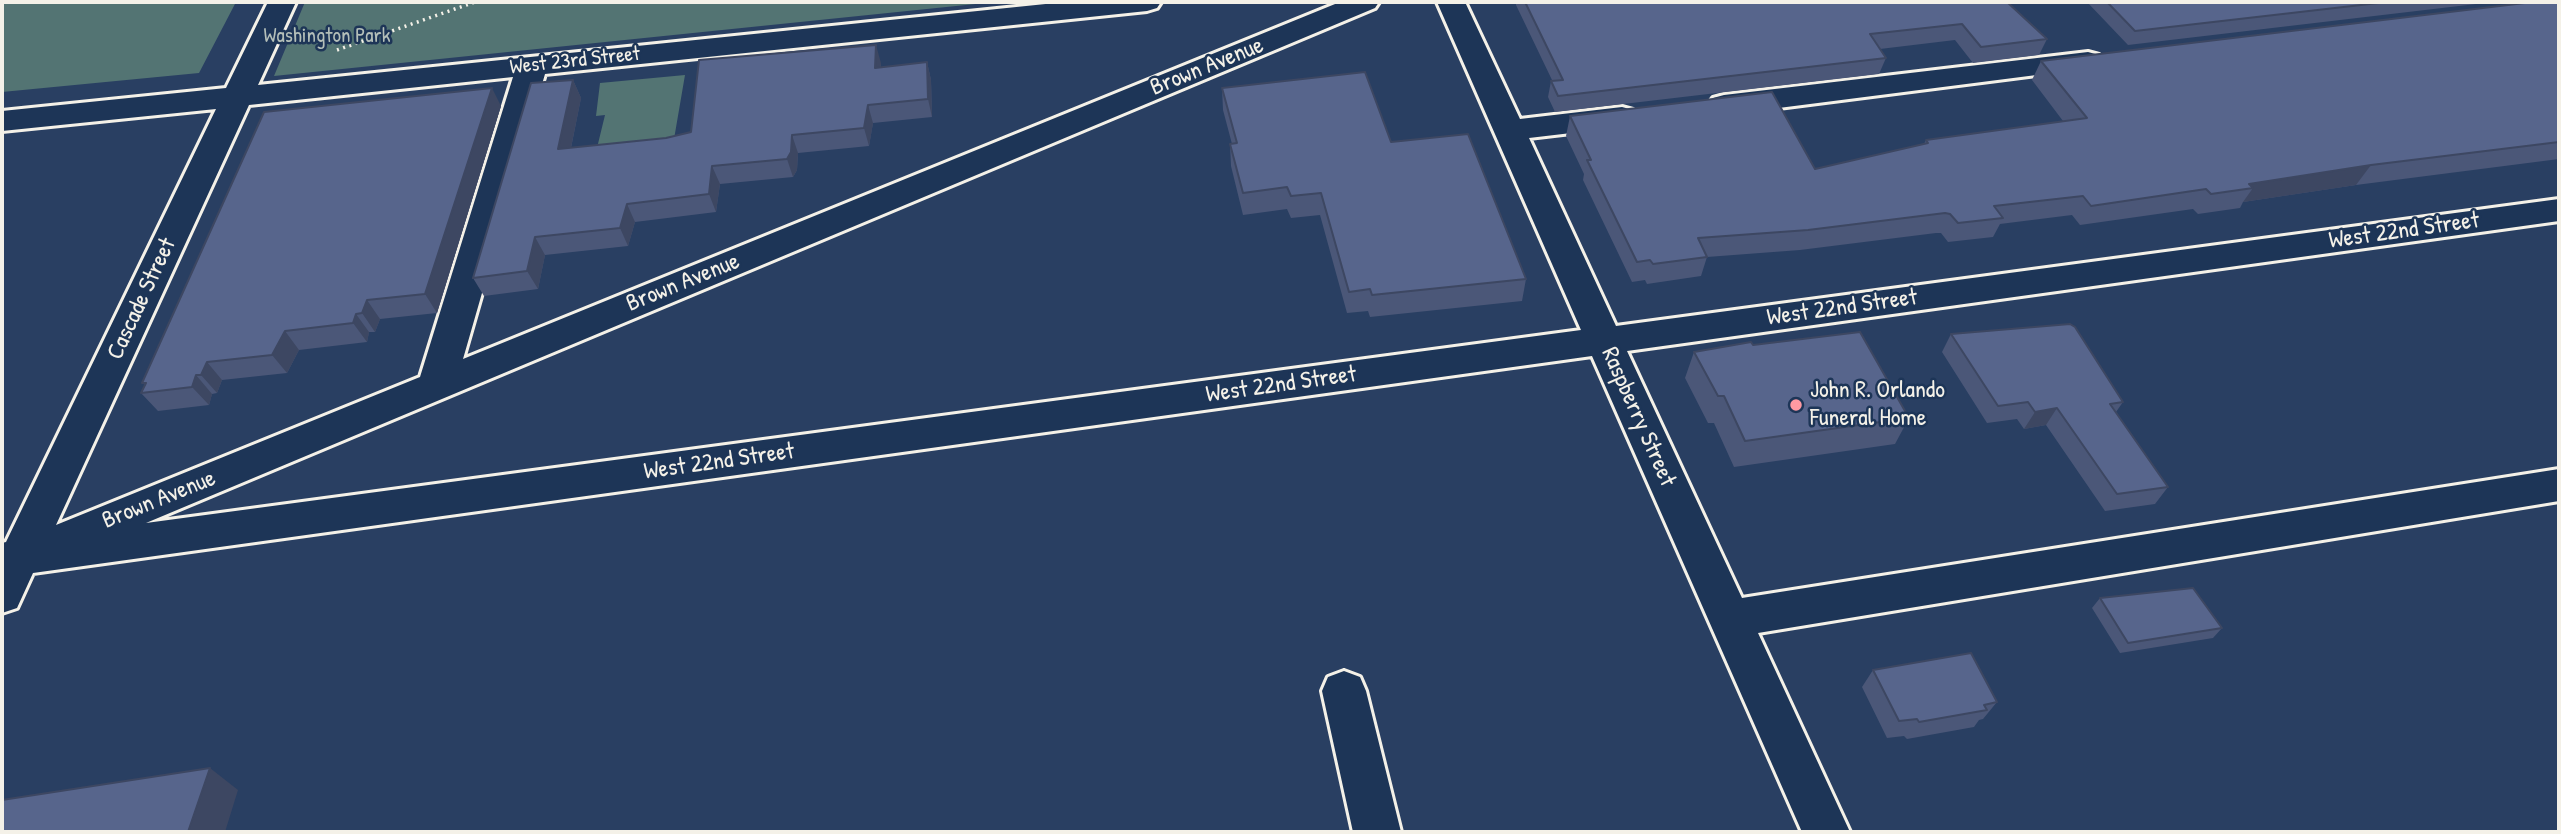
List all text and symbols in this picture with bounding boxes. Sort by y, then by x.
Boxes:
park label: Washington Park [264,23,390,49]
street label: Brown Avenue [1146,31,1268,103]
street label: West 23rd Street [509,42,641,80]
street label: West 22nd Street [2327,206,2481,256]
street label: Cascade Street [101,234,183,364]
street label: Brown Avenue [622,247,744,319]
street label: West 22nd Street [1765,283,1919,333]
street label: Raspberry Street [1594,343,1682,491]
street label: West 22nd Street [1204,360,1358,410]
place label: John R. Orlando Funeral Home [1810,377,1945,433]
marker: John R. Orlando Funeral Home [1788,397,1804,413]
street label: West 22nd Street [642,437,796,487]
street label: Brown Avenue [98,464,220,536]

